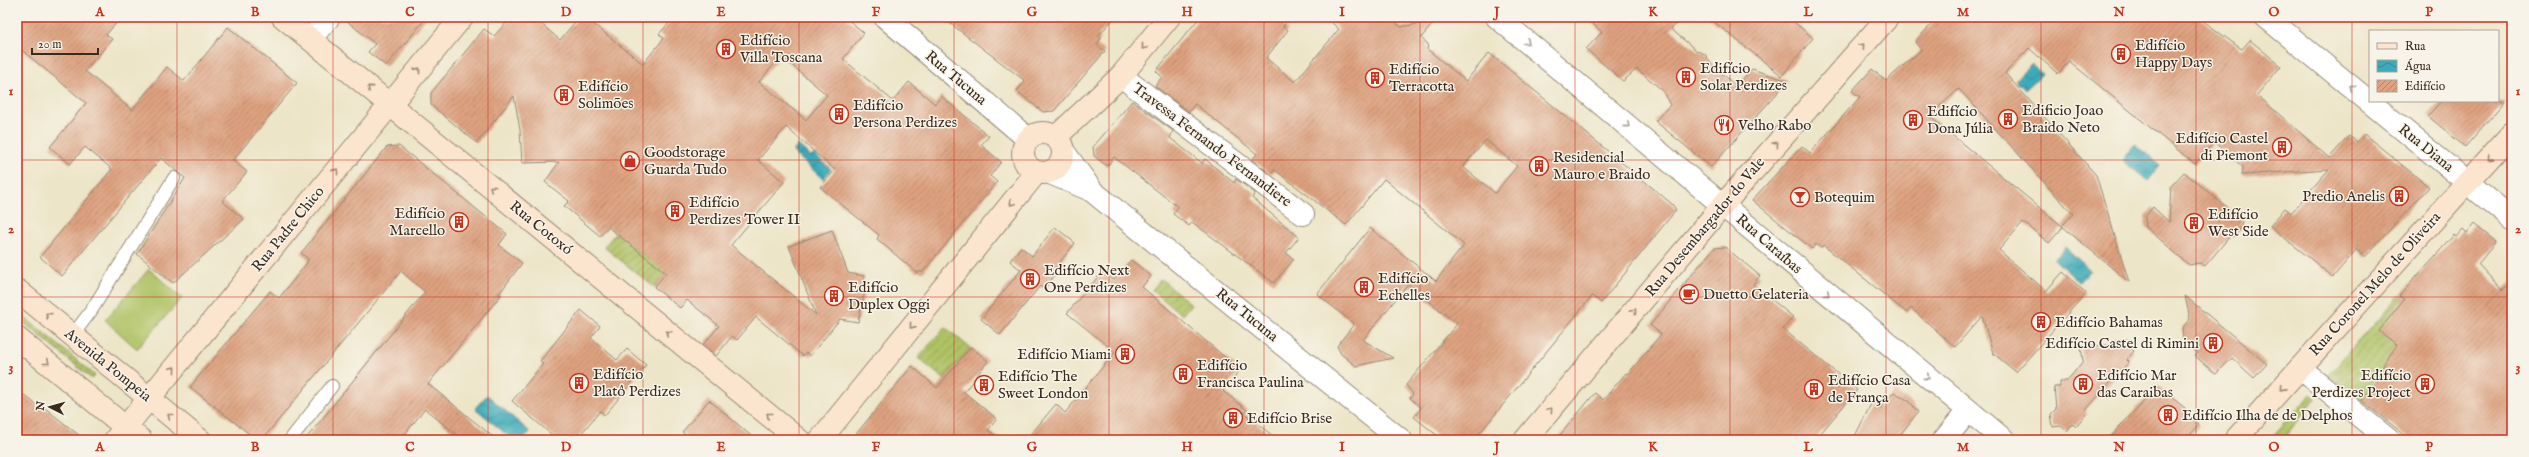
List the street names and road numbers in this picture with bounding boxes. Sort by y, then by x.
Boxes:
street label: Rua Tucuna [921,47,991,110]
street label: Travessa Fernando Fernandiere [1129,79,1295,211]
street label: Rua Diana [2394,120,2458,176]
street label: Rua Desembargador do Vale [1641,153,1769,301]
street label: Rua Padre Chico [248,182,328,276]
street label: Rua Cotoxó [506,197,576,259]
street label: Rua Coronel Melo de Oliveira [2305,207,2445,360]
street label: Rua Caraíbas [1732,210,1806,278]
street label: Rua Tucuna [1212,284,1283,346]
street label: Avenida Pompeia [60,323,156,406]

